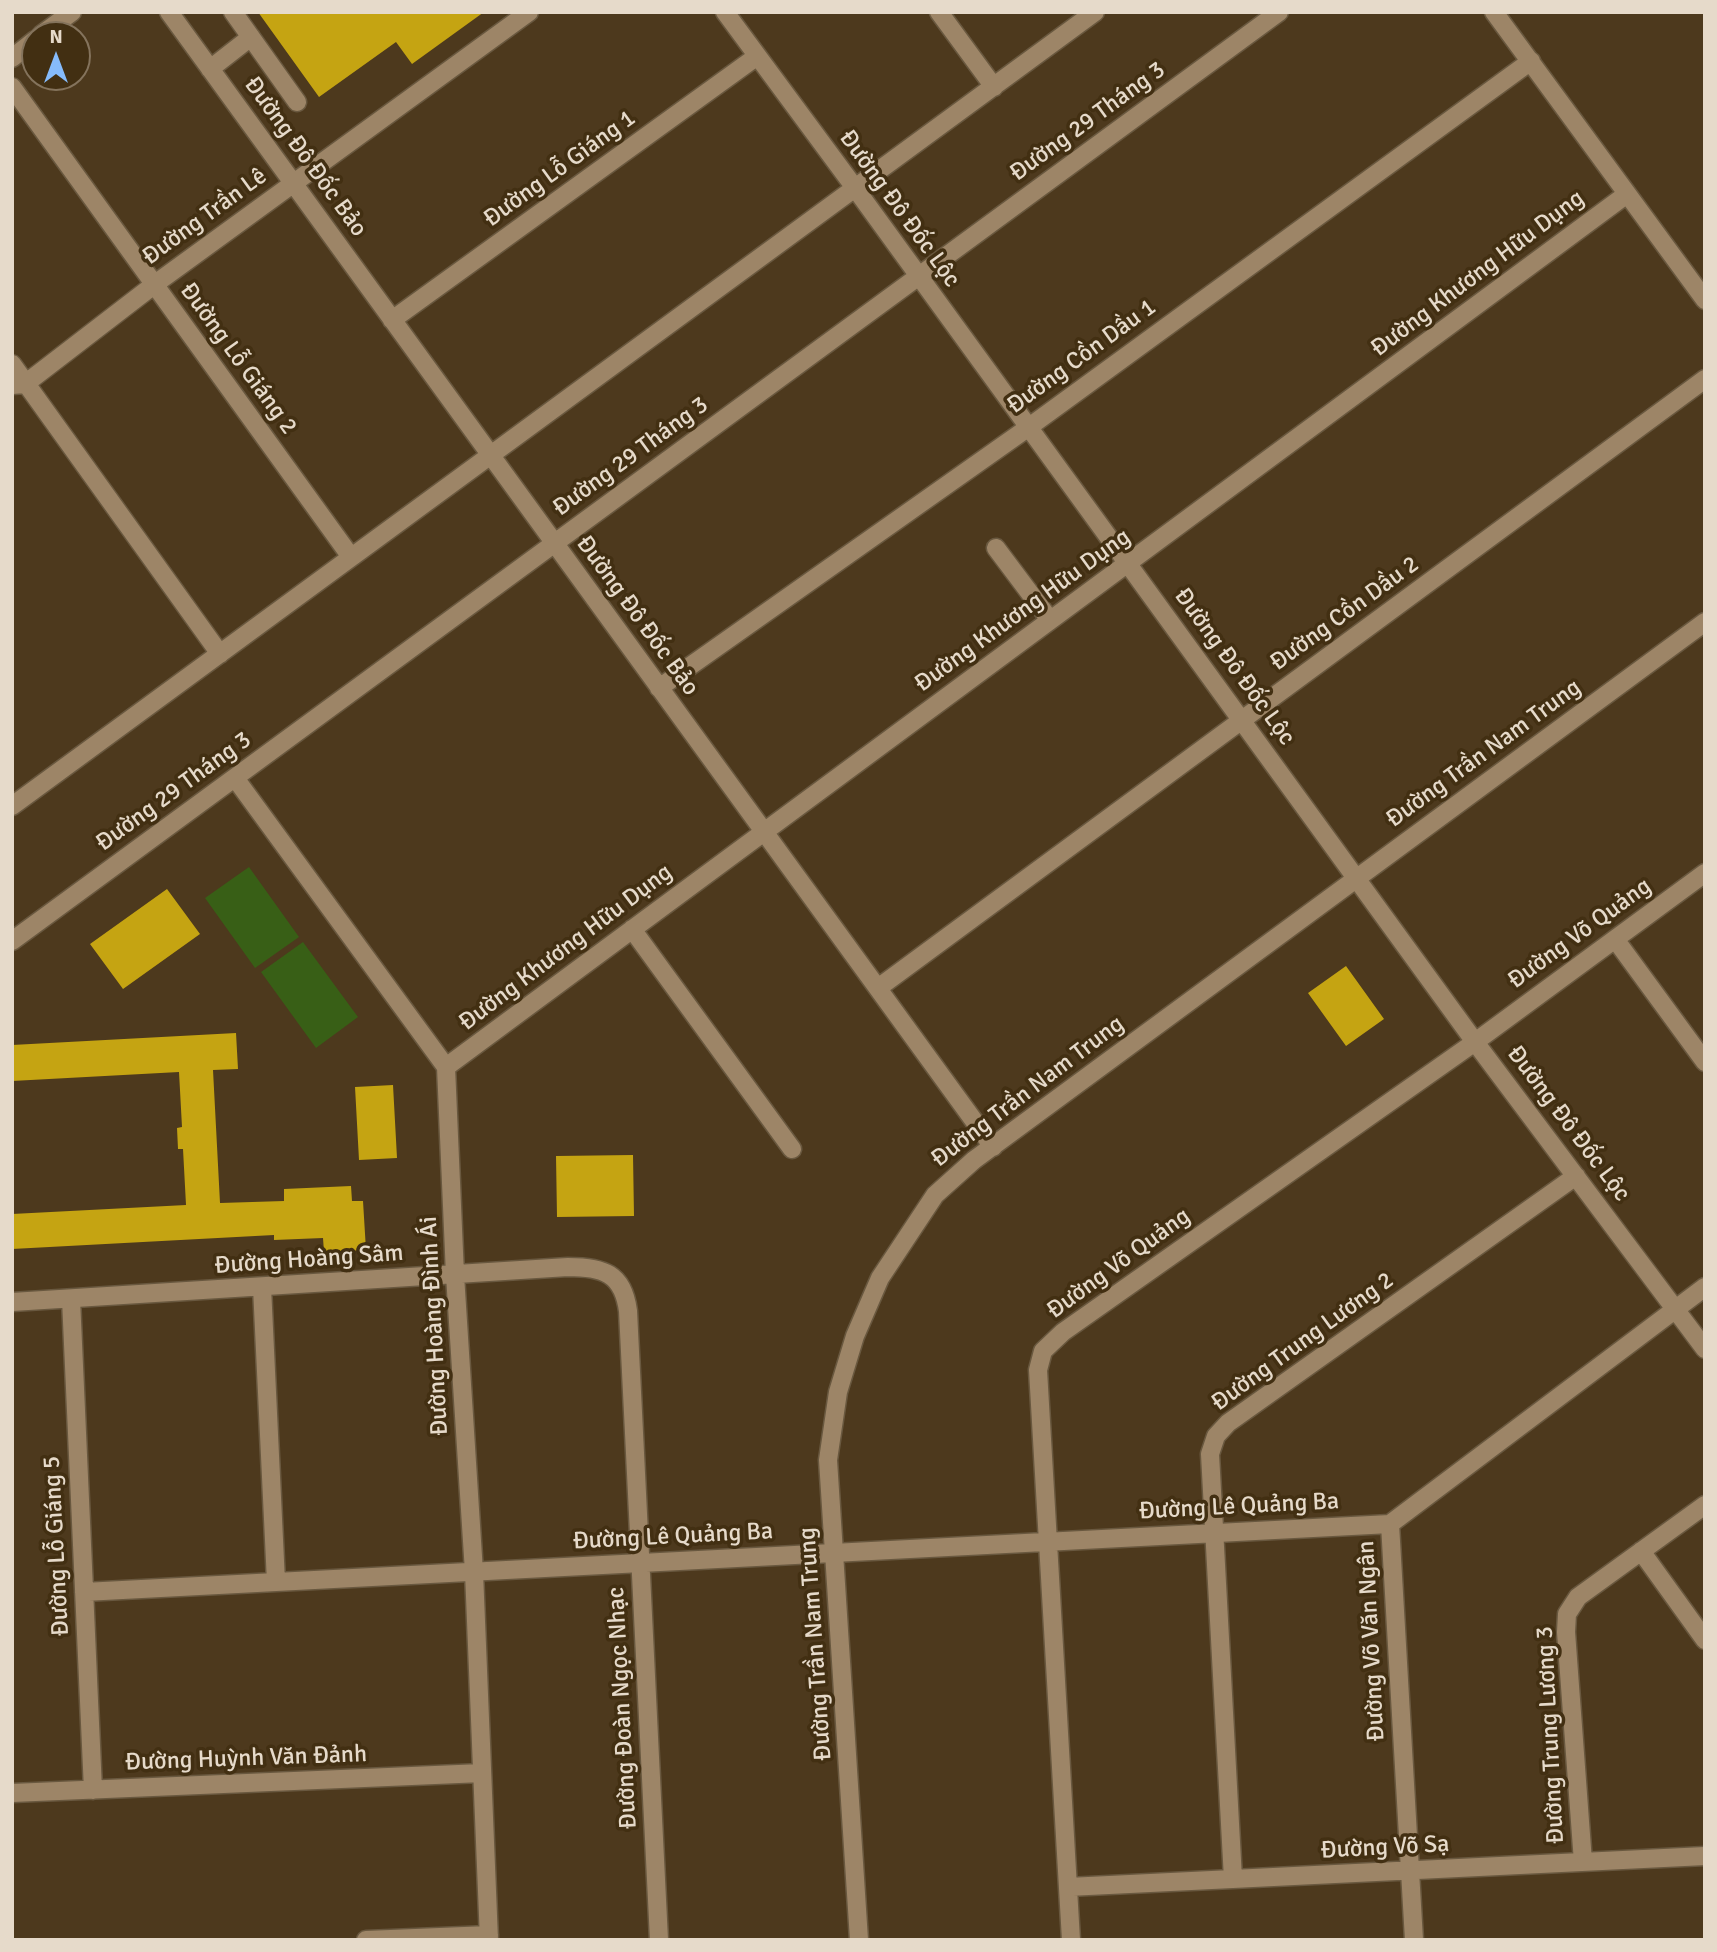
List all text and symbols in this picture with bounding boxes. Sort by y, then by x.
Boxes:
north arrow [21,21,91,91]
text: N [49,25,63,49]
street label: Đường 29 Tháng 3 [1005,56,1171,188]
street label: Đường Đô Đốc Bảo [237,71,373,243]
street label: Đường Lỗ Giáng 1 [479,104,641,234]
street label: Đường Đô Đốc Lộc [832,125,966,293]
street label: Đường Trần Lê [137,162,273,272]
street label: Đường Khương Hữu Dụng [1366,184,1590,364]
street label: Đường Lỗ Giáng 2 [173,278,303,440]
street label: Đường Cồn Dầu 1 [1002,293,1162,421]
street label: Đường 29 Tháng 3 [548,391,714,523]
street label: Đường Khương Hữu Dụng [910,523,1136,699]
street label: Đường Đô Đốc Bảo [569,530,705,702]
street label: Đường Cồn Dầu 2 [1265,550,1425,678]
street label: Đường Đô Đốc Lộc [1167,583,1301,751]
street label: Đường Trần Nam Trung [1381,674,1587,834]
street label: Đường 29 Tháng 3 [91,726,257,858]
street label: Đường Khương Hữu Dụng [454,858,678,1038]
street label: Đường Võ Quảng [1503,872,1657,996]
street label: Đường Trần Nam Trung [926,1010,1130,1174]
street label: Đường Đô Đốc Lộc [1500,1041,1636,1207]
street label: Đường Võ Quảng [1042,1202,1196,1326]
street label: Đường Hoàng Đình Ái [415,1216,455,1436]
street label: Đường Hoàng Sâm [214,1239,404,1281]
street label: Đường Trung Lương 2 [1206,1266,1400,1418]
street label: Đường Lỗ Giáng 5 [38,1455,76,1637]
street label: Đường Lê Quảng Ba [1138,1487,1340,1527]
street label: Đường Lê Quảng Ba [572,1517,774,1557]
street label: Đường Trần Nam Trung [793,1526,839,1762]
street label: Đường Võ Văn Ngân [1352,1540,1392,1742]
street label: Đường Đoàn Ngọc Nhạc [602,1586,644,1830]
street label: Đường Trung Lương 3 [1531,1625,1571,1845]
street label: Đường Huỳnh Văn Đảnh [125,1740,367,1778]
street label: Đường Võ Sạ [1320,1830,1450,1866]

